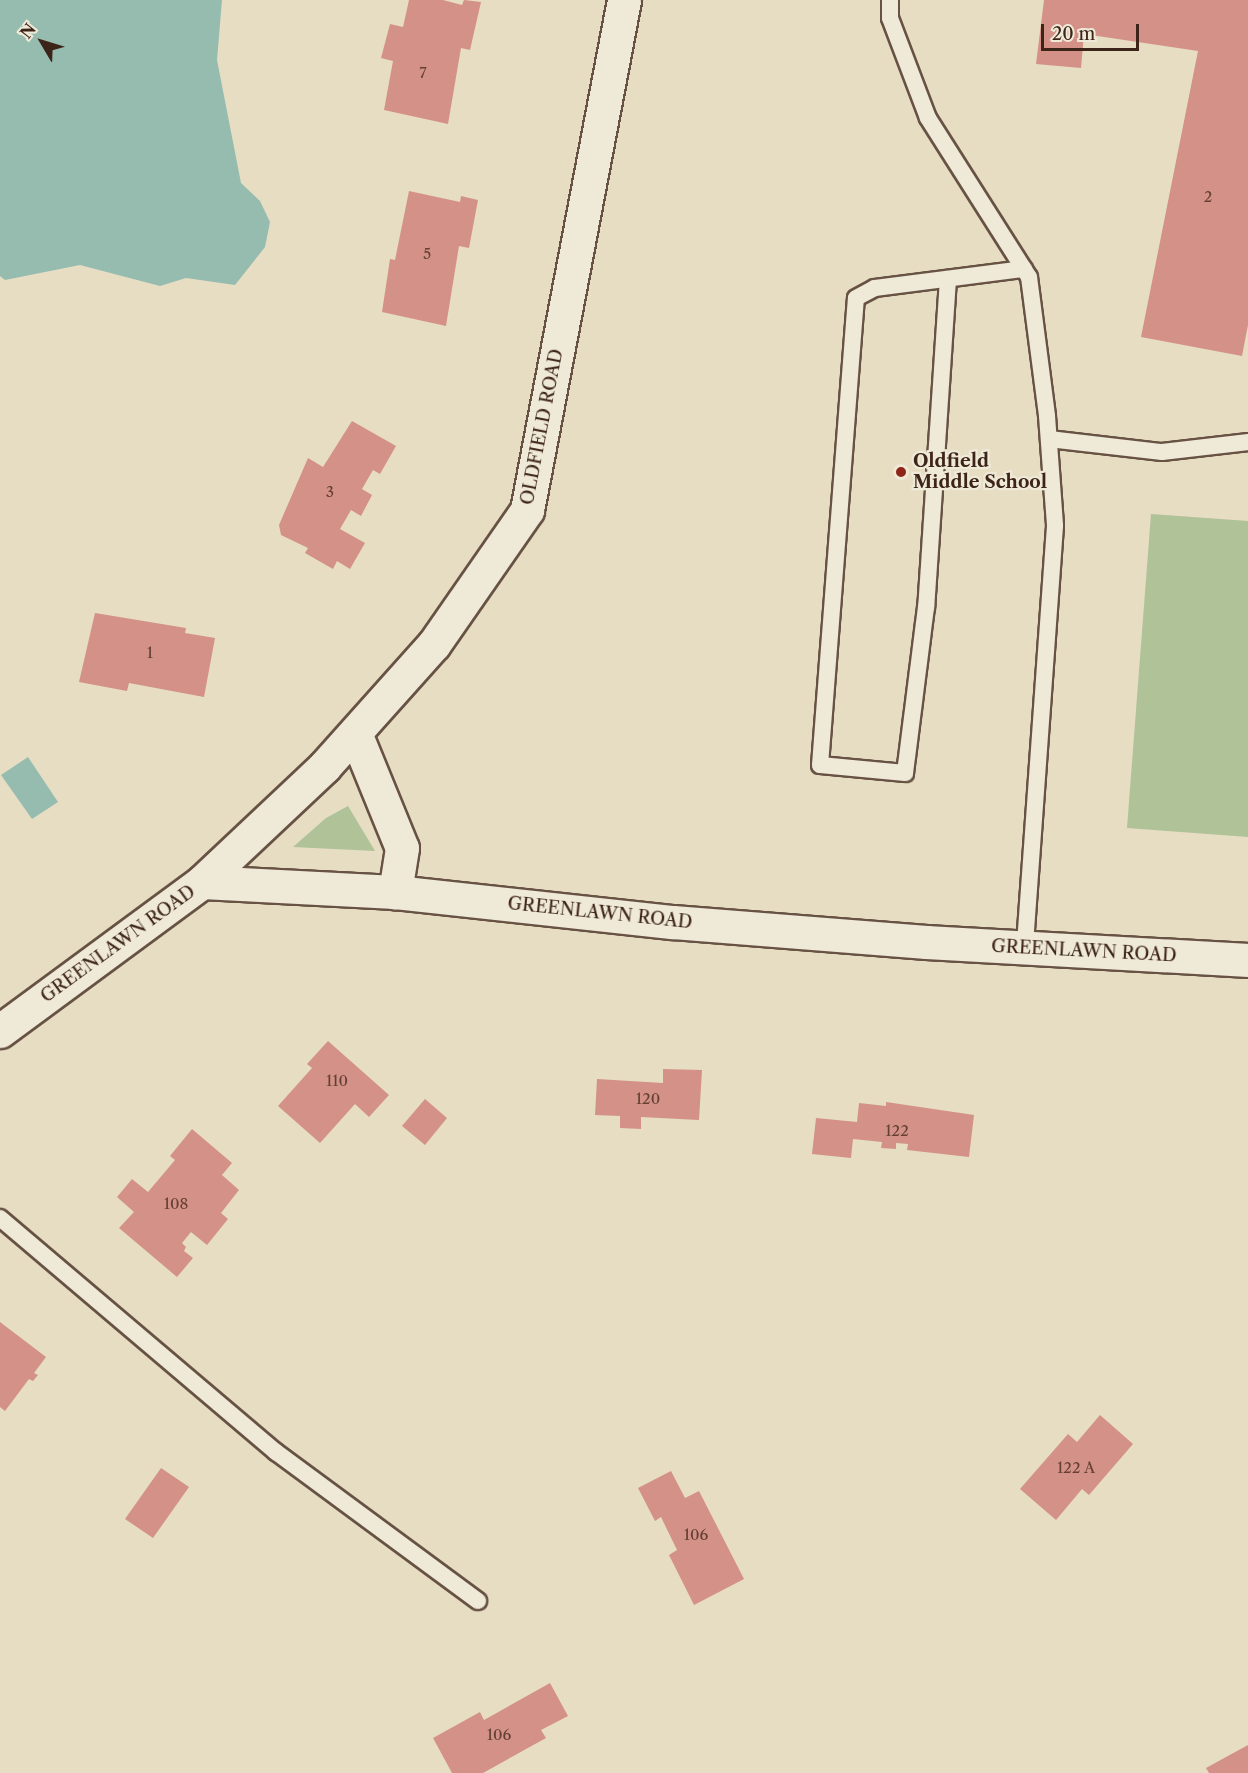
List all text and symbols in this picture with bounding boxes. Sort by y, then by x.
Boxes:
north arrow [12,12,72,72]
scale bar [1044,12,1142,50]
text: N [16,19,40,43]
text: 20 m [1052,23,1095,45]
house number: 7 [419,64,427,82]
house number: 2 [1204,188,1212,206]
house number: 5 [423,245,431,263]
street label: OLDFIELD ROAD [516,347,568,507]
place label: Oldfield Middle School [913,451,1047,494]
marker: Oldfield Middle School [894,465,908,479]
house number: 3 [326,483,334,501]
house number: 1 [147,644,153,662]
street label: GREENLAWN ROAD [37,881,199,1007]
street label: GREENLAWN ROAD [507,893,693,933]
street label: GREENLAWN ROAD [991,935,1177,967]
house number: 110 [326,1072,348,1090]
house number: 120 [636,1090,660,1108]
house number: 122 [885,1122,909,1140]
house number: 108 [164,1195,188,1213]
house number: 122 A [1057,1459,1095,1477]
house number: 106 [684,1526,708,1544]
house number: 106 [487,1726,511,1744]

